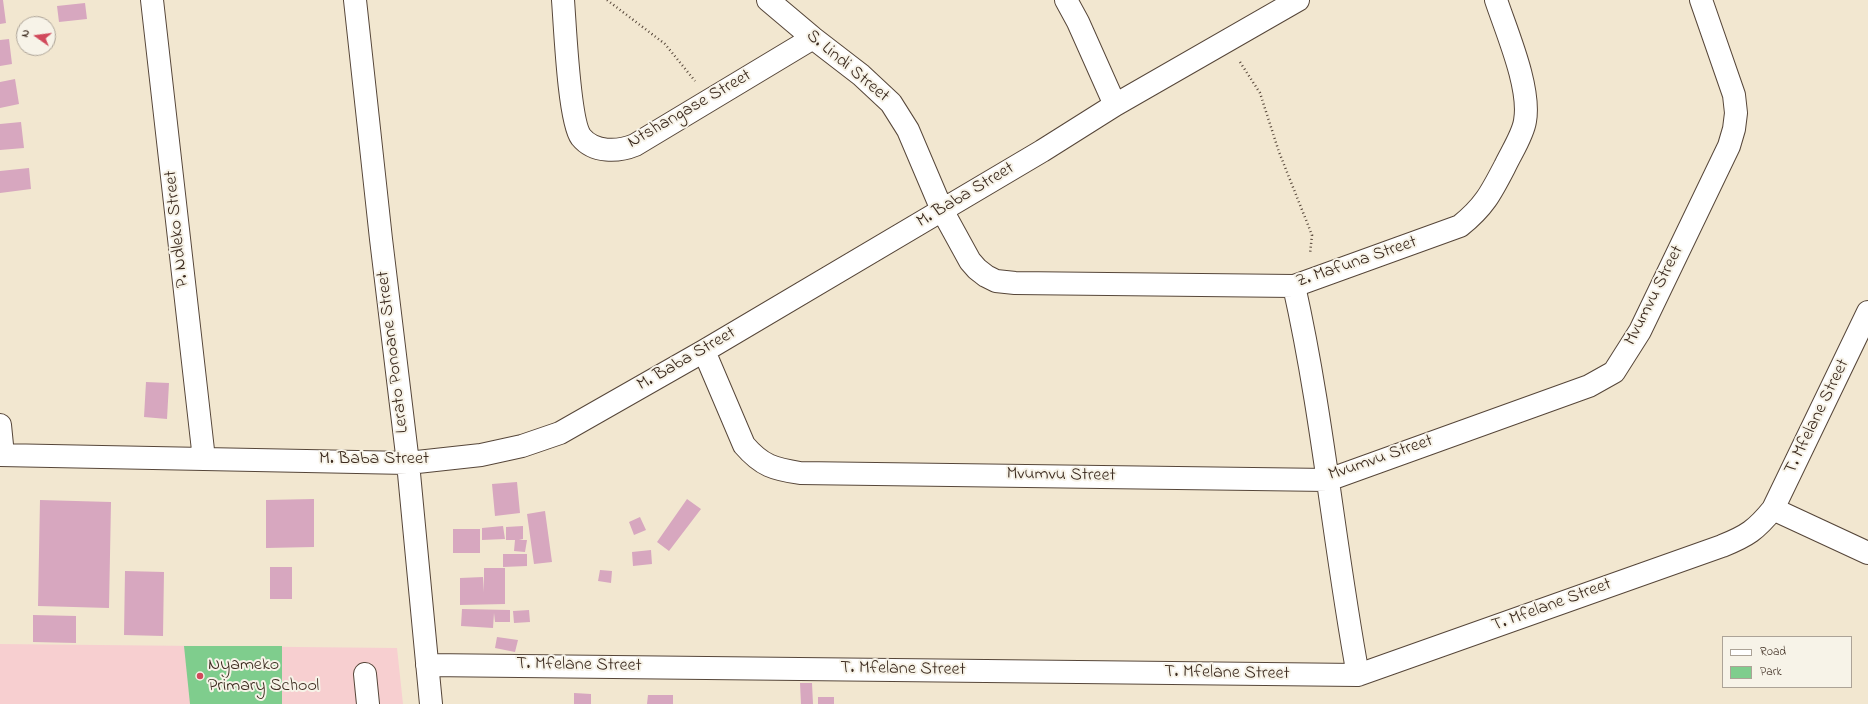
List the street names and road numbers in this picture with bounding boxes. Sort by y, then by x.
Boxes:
street label: S. Lindi Street [801,26,893,108]
street label: Ntshangase Street [624,66,756,154]
street label: M. Baba Street [913,158,1019,234]
street label: P. Ndleko Street [161,169,195,289]
street label: Z. Mafuna Street [1294,232,1420,294]
street label: Mvumvu Street [1621,242,1689,350]
street label: Lerato Ponoane Street [373,270,415,434]
street label: M. Baba Street [634,323,740,397]
street label: T. Mfelane Street [1781,356,1855,478]
street label: Mvumvu Street [1326,431,1436,487]
street label: M. Baba Street [319,449,429,471]
street label: Mvumvu Street [1006,464,1116,488]
street label: T. Mfelane Street [1489,574,1615,638]
street label: T. Mfelane Street [516,654,642,678]
street label: T. Mfelane Street [840,658,966,682]
street label: T. Mfelane Street [1164,662,1290,686]

